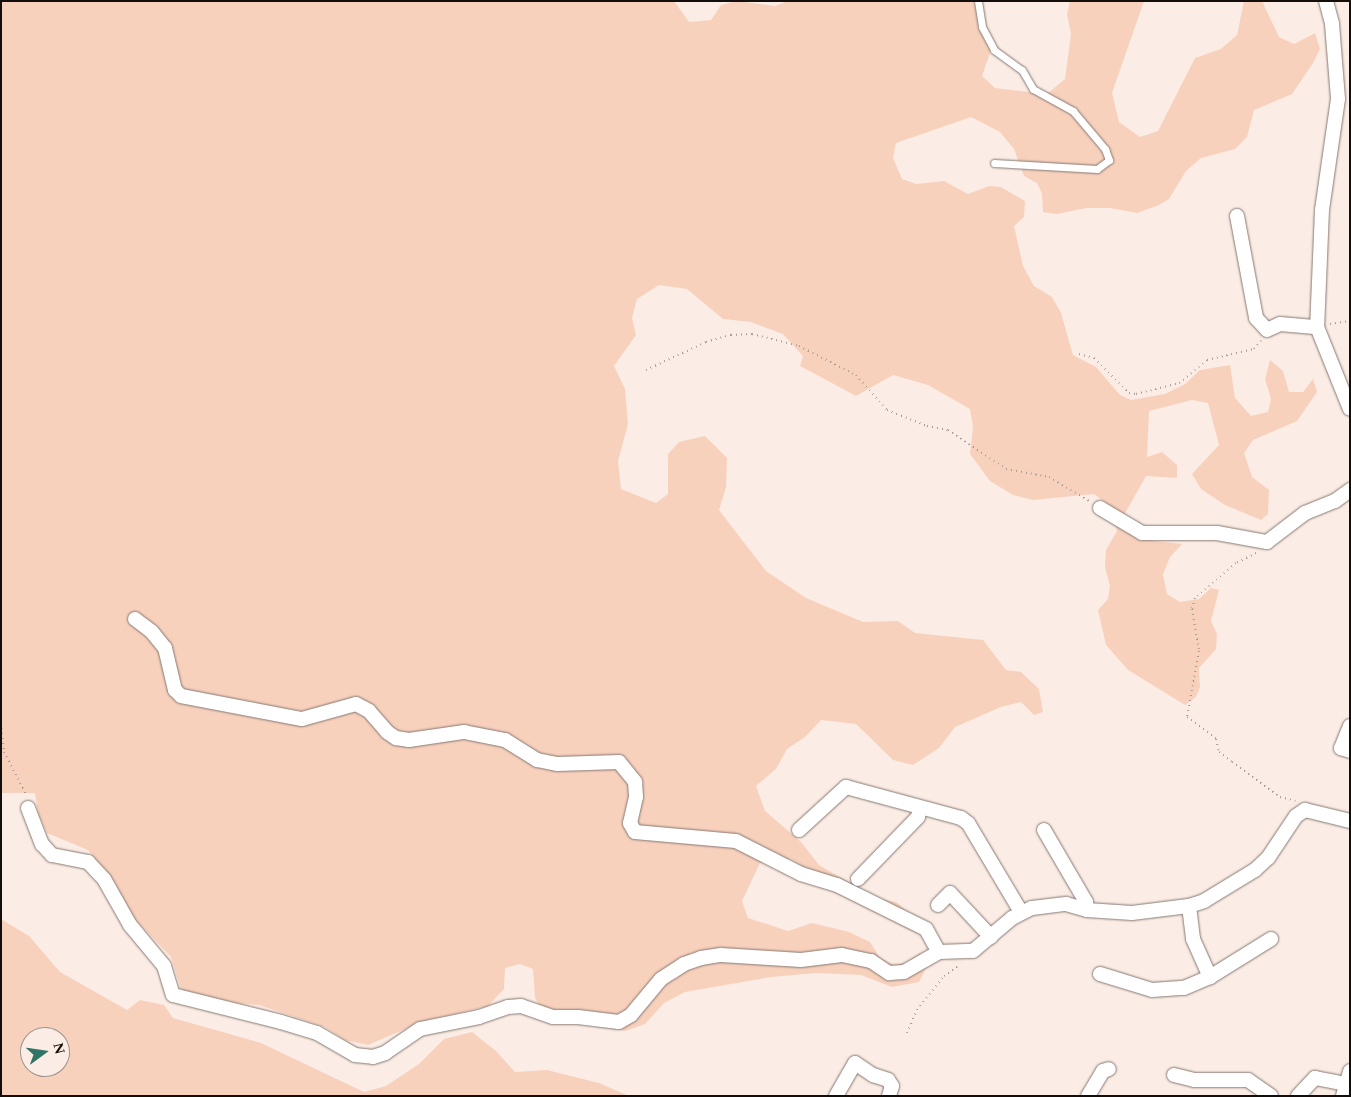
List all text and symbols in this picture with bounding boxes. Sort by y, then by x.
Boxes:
north arrow [20,1027,70,1077]
text: N [47,1040,71,1057]

